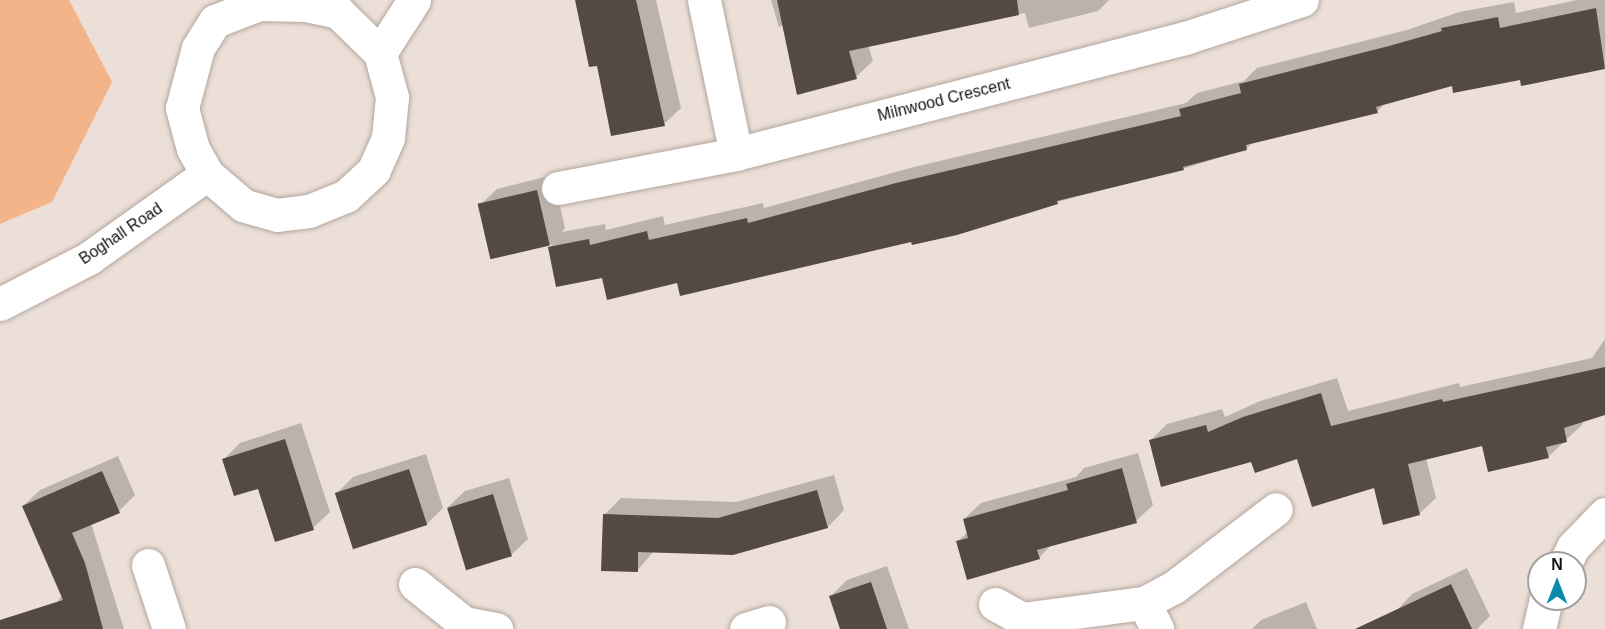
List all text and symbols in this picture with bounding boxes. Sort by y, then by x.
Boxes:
street label: Milnwood Crescent [876,74,1012,126]
street label: Boghall Road [76,199,166,269]
north arrow [1527,551,1587,611]
text: N [1551,556,1563,573]

